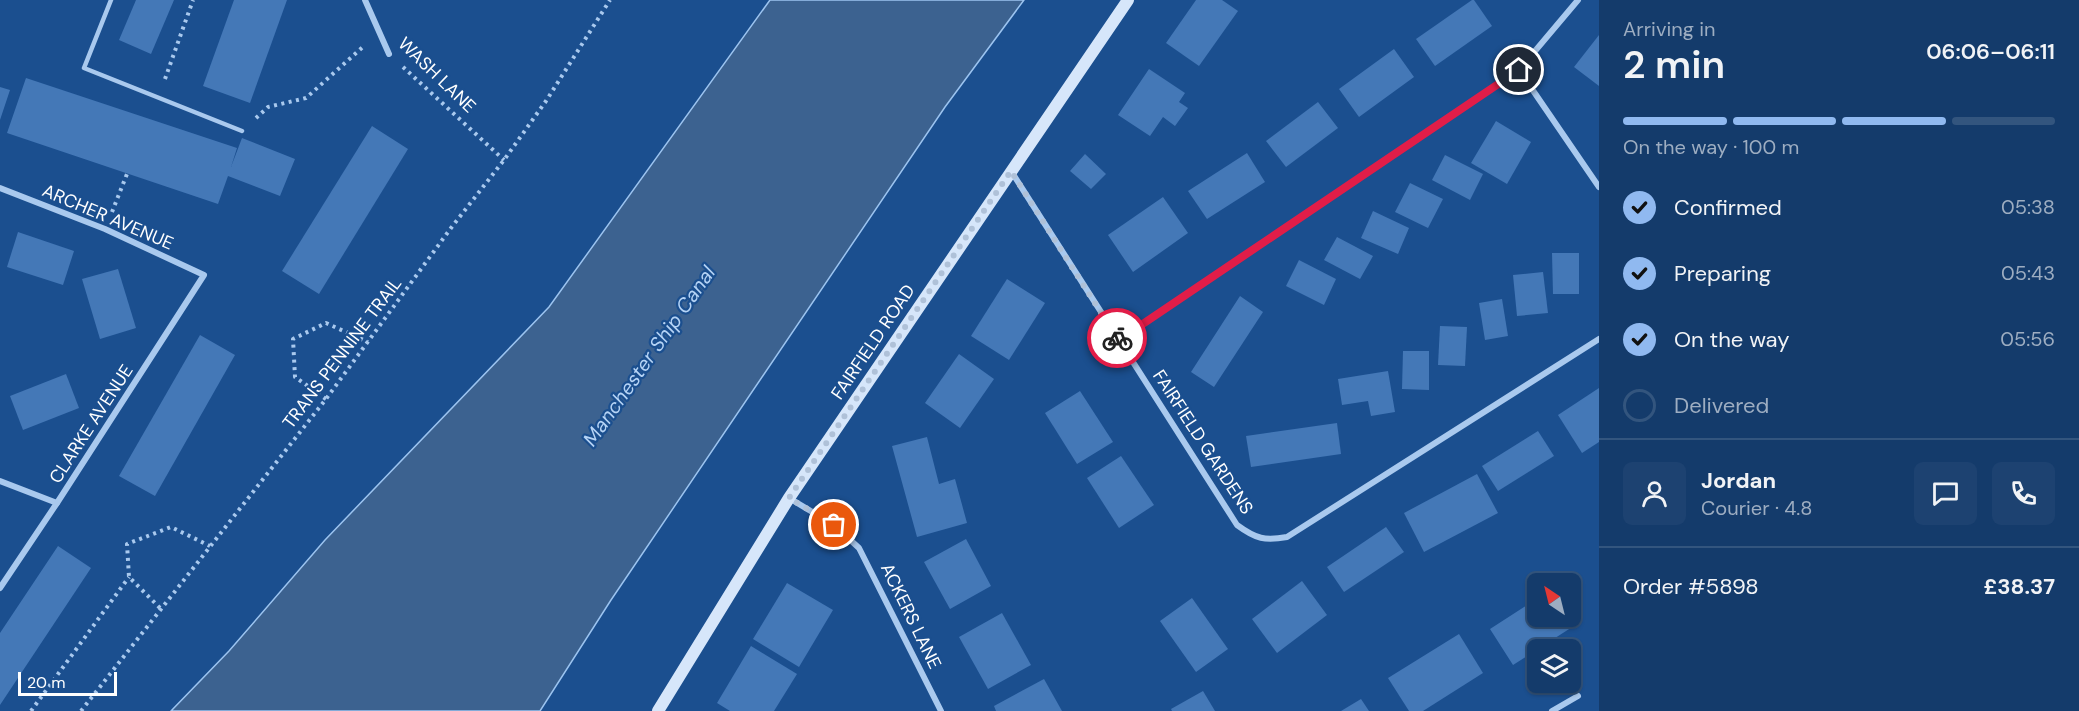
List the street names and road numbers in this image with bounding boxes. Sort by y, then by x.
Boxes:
street label: WASH LANE [393,32,481,118]
street label: ARCHER AVENUE [39,179,177,255]
street label: TRANS PENNINE TRAIL [277,272,407,434]
street label: FAIRFIELD ROAD [826,280,920,404]
street label: CLARKE AVENUE [44,360,138,488]
street label: FAIRFIELD GARDENS [1147,365,1259,519]
street label: ACKERS LANE [875,559,947,673]

